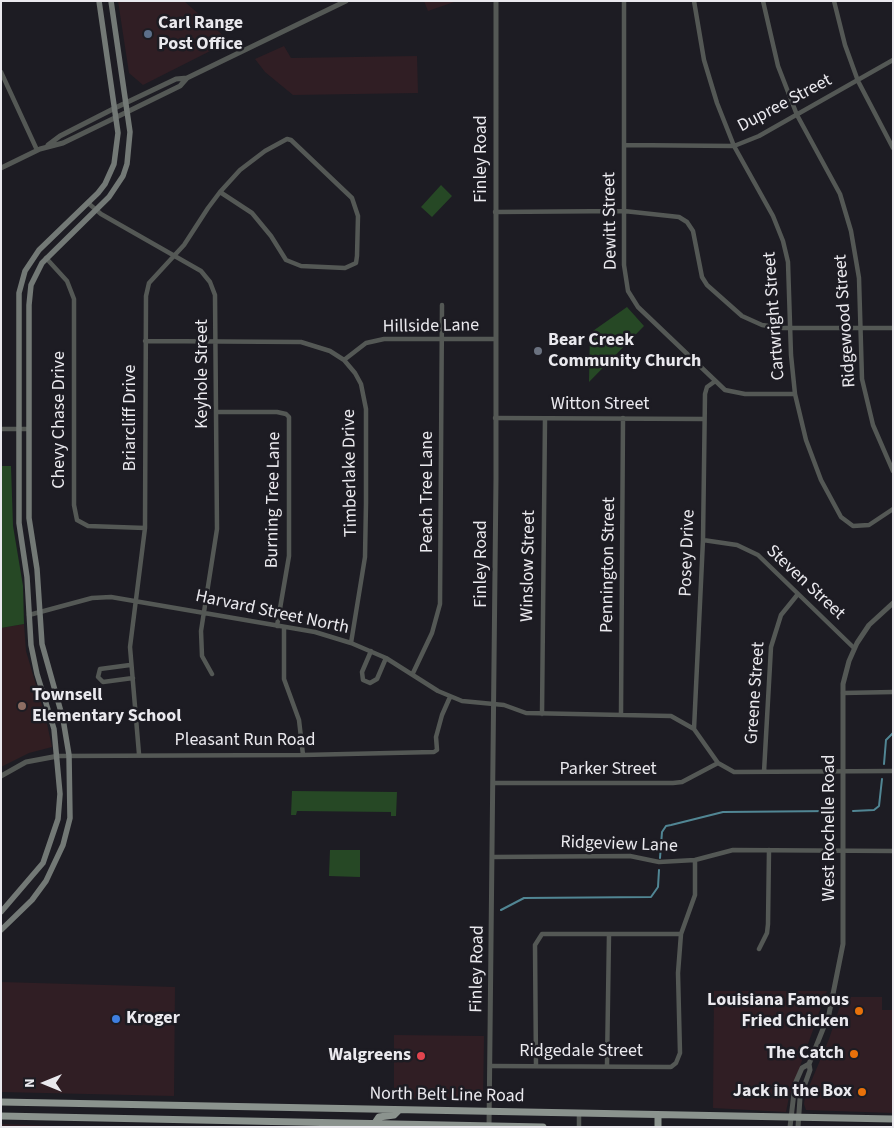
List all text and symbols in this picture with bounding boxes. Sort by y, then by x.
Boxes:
place label: Carl Range Post Office [158,13,243,56]
marker: Carl Range Post Office [142,28,154,40]
street label: Dupree Street [734,70,836,138]
street label: Finley Road [471,115,493,203]
street label: Dewitt Street [599,172,623,270]
street label: Cartwright Street [760,251,790,381]
street label: Ridgewood Street [831,254,861,388]
street label: Hillside Lane [383,315,479,339]
street label: Keyhole Street [192,319,214,429]
place label: Bear Creek Community Church [548,330,701,372]
marker: Bear Creek Community Church [532,345,544,357]
street label: Chevy Chase Drive [49,351,71,489]
street label: Briarcliff Drive [120,365,142,471]
street label: Witton Street [551,394,649,416]
street label: Timberlake Drive [339,409,363,537]
street label: Peach Tree Lane [417,431,439,553]
street label: Burning Tree Lane [262,432,286,568]
street label: Pennington Street [597,497,621,633]
street label: Posey Drive [676,509,700,597]
street label: Winslow Street [517,510,541,622]
street label: Finley Road [471,520,493,608]
street label: Steven Street [761,541,849,625]
street label: Harvard Street North [193,586,351,640]
street label: Greene Street [742,641,770,745]
place label: Townsell Elementary School [32,685,182,728]
marker: Townsell Elementary School [16,700,28,712]
street label: Pleasant Run Road [175,730,315,752]
street label: West Rochelle Road [819,754,841,902]
street label: Parker Street [559,759,657,781]
street label: Ridgeview Lane [560,832,678,858]
street label: Finley Road [466,925,490,1013]
place label: Louisiana Famous Fried Chicken [707,990,849,1032]
marker: Louisiana Famous Fried Chicken [853,1005,865,1017]
place label: Kroger [126,1008,180,1030]
marker: Kroger [110,1013,122,1025]
street label: Ridgedale Street [519,1041,643,1063]
place label: The Catch [766,1043,844,1065]
place label: Walgreens [328,1045,411,1067]
marker: The Catch [848,1048,860,1060]
marker: Walgreens [415,1050,427,1062]
north arrow [20,1058,70,1108]
text: N [20,1078,40,1088]
place label: Jack in the Box [733,1081,852,1103]
street label: North Belt Line Road [369,1084,525,1108]
marker: Jack in the Box [856,1086,868,1098]

